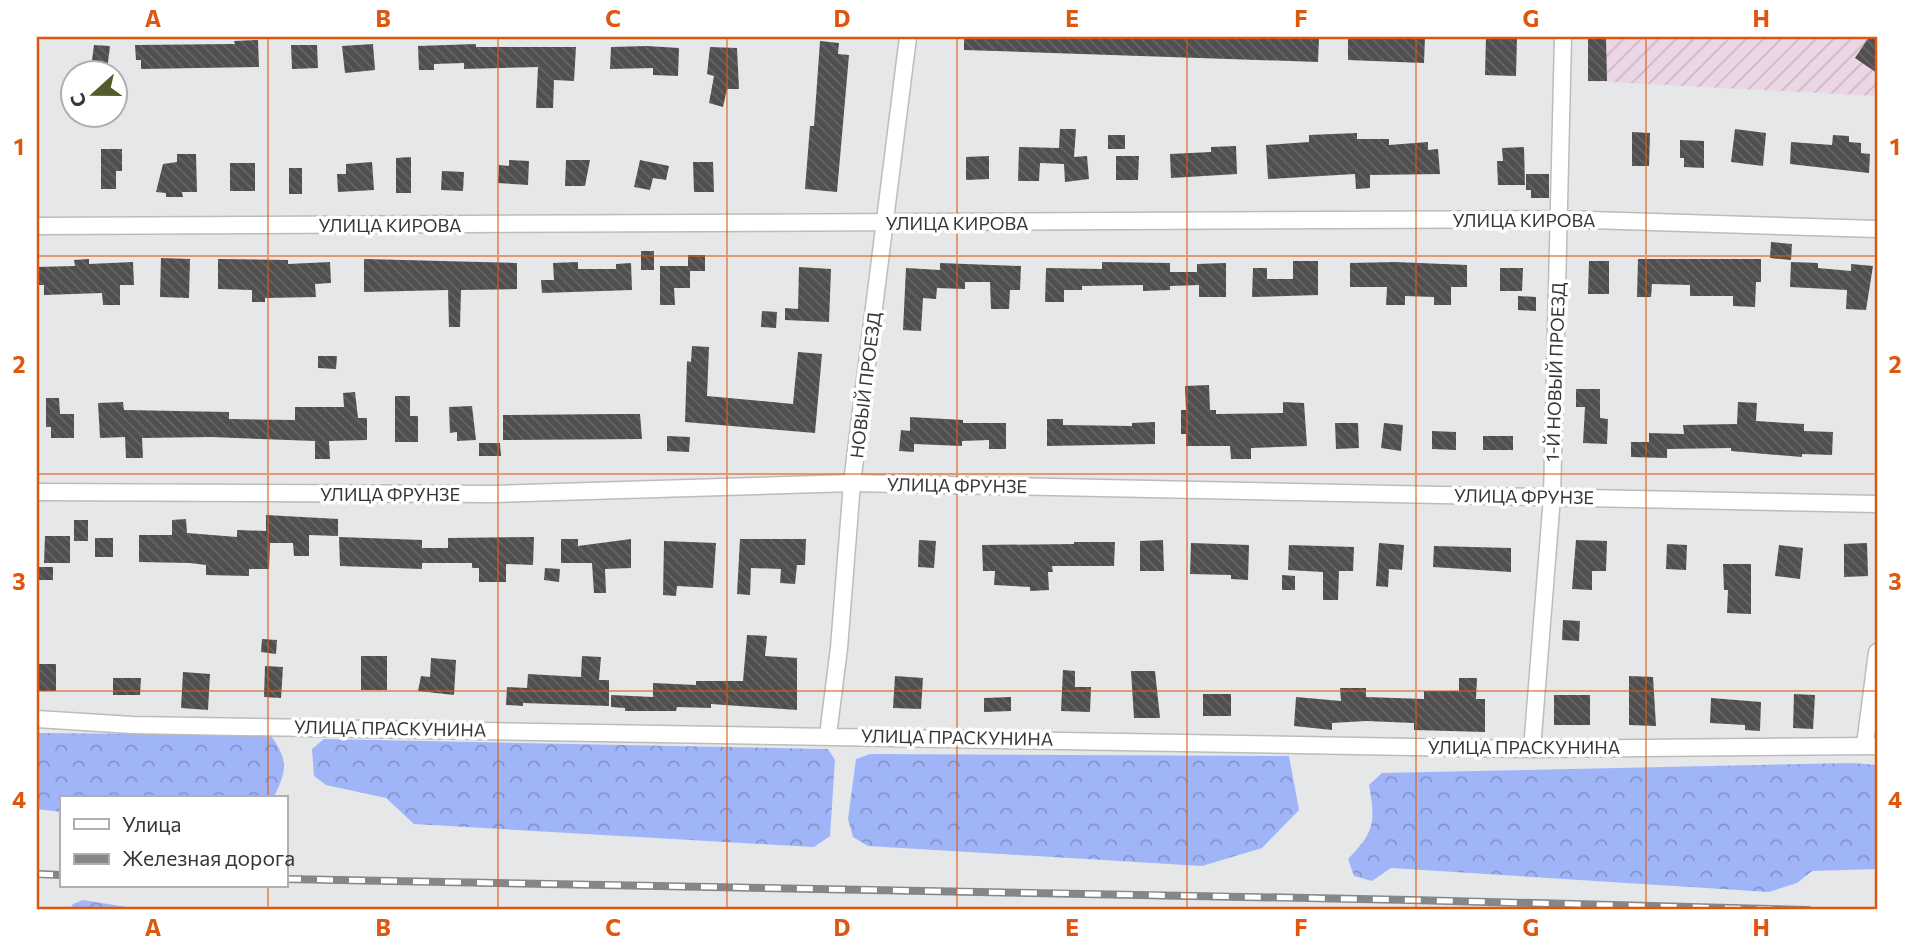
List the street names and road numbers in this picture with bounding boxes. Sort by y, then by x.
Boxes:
street label: УЛИЦА КИРОВА [1453,209,1595,231]
street label: УЛИЦА КИРОВА [886,212,1028,234]
street label: УЛИЦА КИРОВА [319,214,461,236]
street label: 1-Й НОВЫЙ ПРОЕЗД [1541,282,1569,462]
street label: НОВЫЙ ПРОЕЗД [845,310,885,460]
street label: УЛИЦА ФРУНЗЕ [887,473,1027,497]
street label: УЛИЦА ФРУНЗЕ [320,483,460,505]
street label: УЛИЦА ФРУНЗЕ [1454,484,1594,508]
street label: УЛИЦА ПРАСКУНИНА [294,715,486,741]
street label: УЛИЦА ПРАСКУНИНА [861,724,1053,750]
street label: УЛИЦА ПРАСКУНИНА [1428,736,1620,758]

